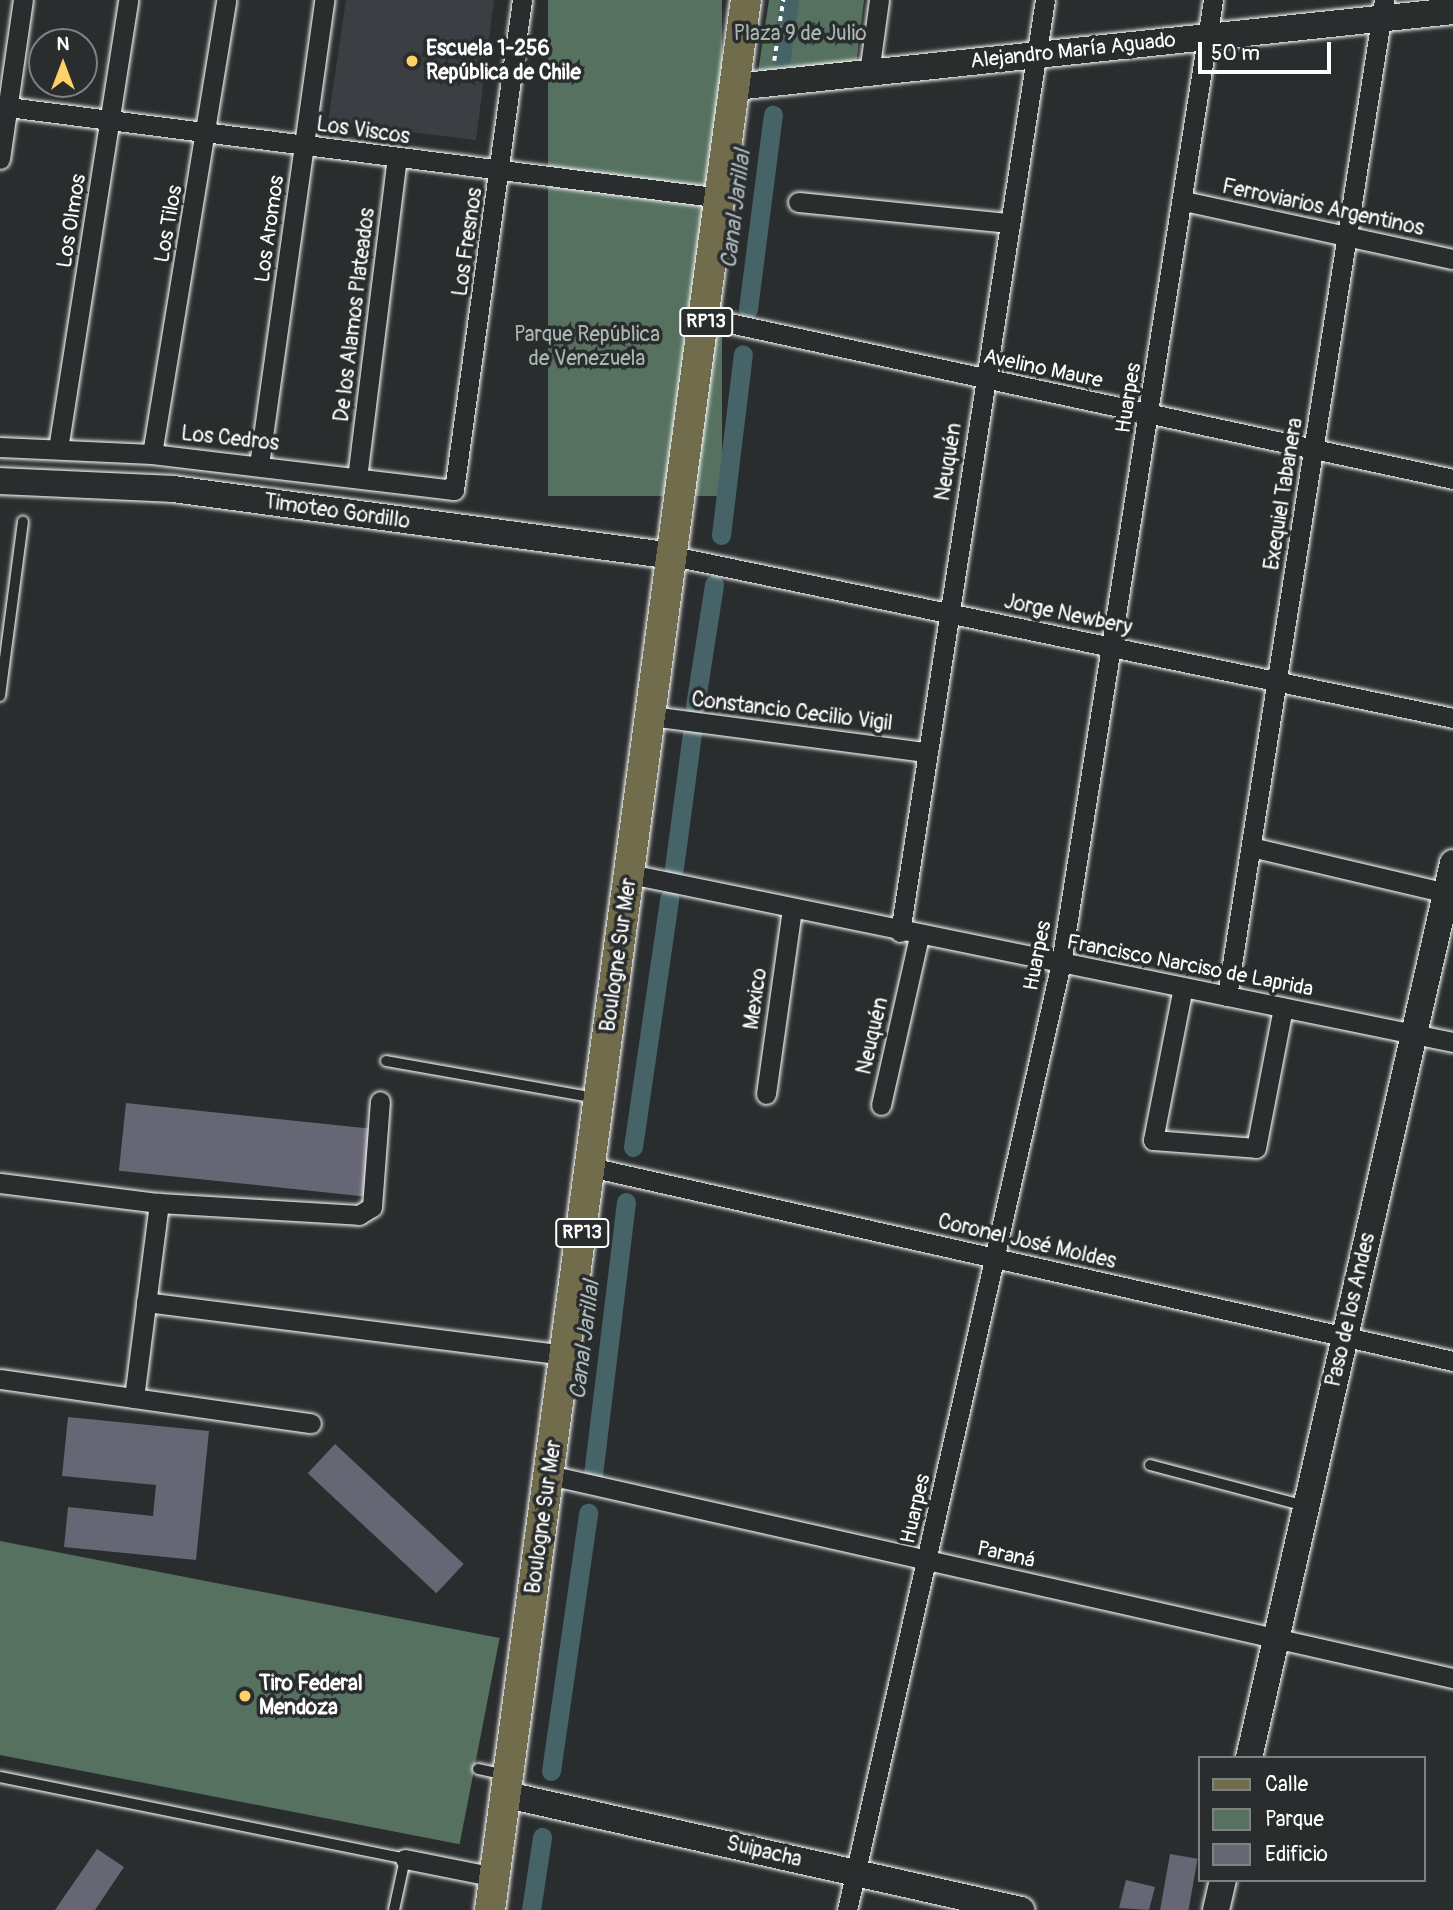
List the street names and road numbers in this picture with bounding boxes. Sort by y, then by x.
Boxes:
street label: Alejandro María Aguado [969,28,1177,74]
street label: Los Viscos [315,112,411,150]
street label: Los Olmos [52,172,92,270]
street label: Los Aromos [250,174,290,284]
street label: Ferroviarios Argentinos [1220,174,1426,242]
street label: Los Tilos [150,183,188,265]
street label: Los Fresnos [448,186,488,298]
street label: De los Alamos Plateados [329,207,381,423]
road number: RP13 [678,306,734,338]
street label: Avelino Maure [981,344,1105,394]
street label: Huarpes [1111,361,1147,435]
street label: Exequiel Tabanera [1260,416,1308,572]
street label: Los Cedros [180,421,280,457]
street label: Neuquén [930,421,968,503]
street label: Timoteo Gordillo [262,489,412,535]
street label: Jorge Newbery [1002,589,1134,641]
street label: Constancio Cecilio Vigil [690,687,894,737]
street label: Boulogne Sur Mer [596,876,642,1034]
street label: Huarpes [1019,919,1057,993]
street label: Francisco Narciso de Laprida [1065,930,1315,1002]
street label: Mexico [739,967,773,1031]
street label: Neuquén [852,995,894,1077]
street label: Coronel José Moldes [935,1209,1119,1275]
road number: RP13 [554,1218,610,1248]
street label: Paso de los Andes [1321,1231,1381,1389]
street label: Boulogne Sur Mer [521,1438,567,1596]
street label: Huarpes [896,1472,936,1546]
street label: Paraná [974,1536,1038,1574]
street label: Suipacha [724,1831,804,1873]

